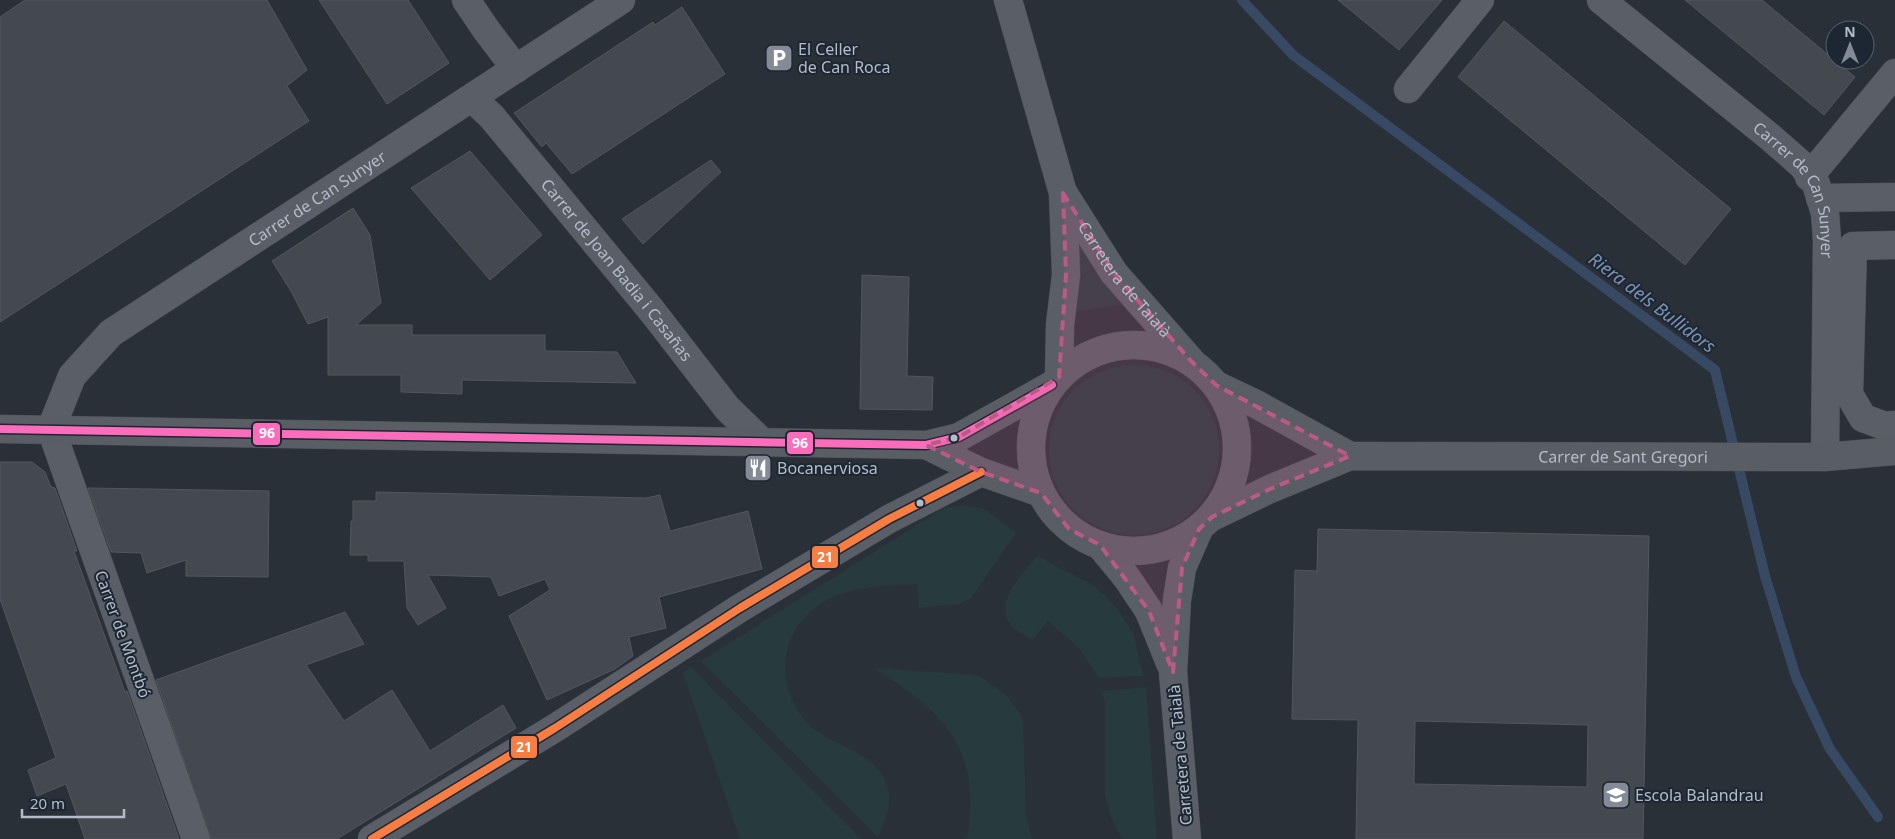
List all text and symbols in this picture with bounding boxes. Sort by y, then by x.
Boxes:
north arrow [1825,20,1875,70]
text: N [1844,22,1856,41]
place label: El Celler de Can Roca [798,38,890,78]
parking icon: El Celler de Can Roca [764,43,794,73]
street label: Carrer de Can Sunyer [1748,117,1838,259]
street label: Carrer de Can Sunyer [244,145,391,252]
street label: Carrer de Joan Badia i Casañas [536,174,698,366]
street label: Carretera de Taialà [1073,217,1176,342]
water label: Riera dels Bullidors [1584,247,1721,358]
line badge: 96 [252,422,281,446]
text: 96 [259,423,275,442]
line badge: 96 [786,431,814,455]
text: 96 [792,433,808,452]
unlabelled marker [949,433,959,443]
street label: Carrer de Sant Gregori [1538,445,1708,468]
restaurant icon: Bocanerviosa [743,453,773,483]
place label: Bocanerviosa [777,457,878,479]
unlabelled marker [915,498,925,508]
line badge: 21 [811,545,839,569]
text: 21 [817,547,833,566]
street label: Carrer de Montbó [90,567,156,701]
street label: Carretera de Taialà [1163,684,1197,826]
line badge: 21 [510,735,538,759]
text: 21 [516,737,532,756]
school or university icon: Escola Balandrau [1601,780,1631,810]
place label: Escola Balandrau [1635,784,1764,806]
scale bar [22,786,125,818]
text: 20 m [30,793,65,813]

